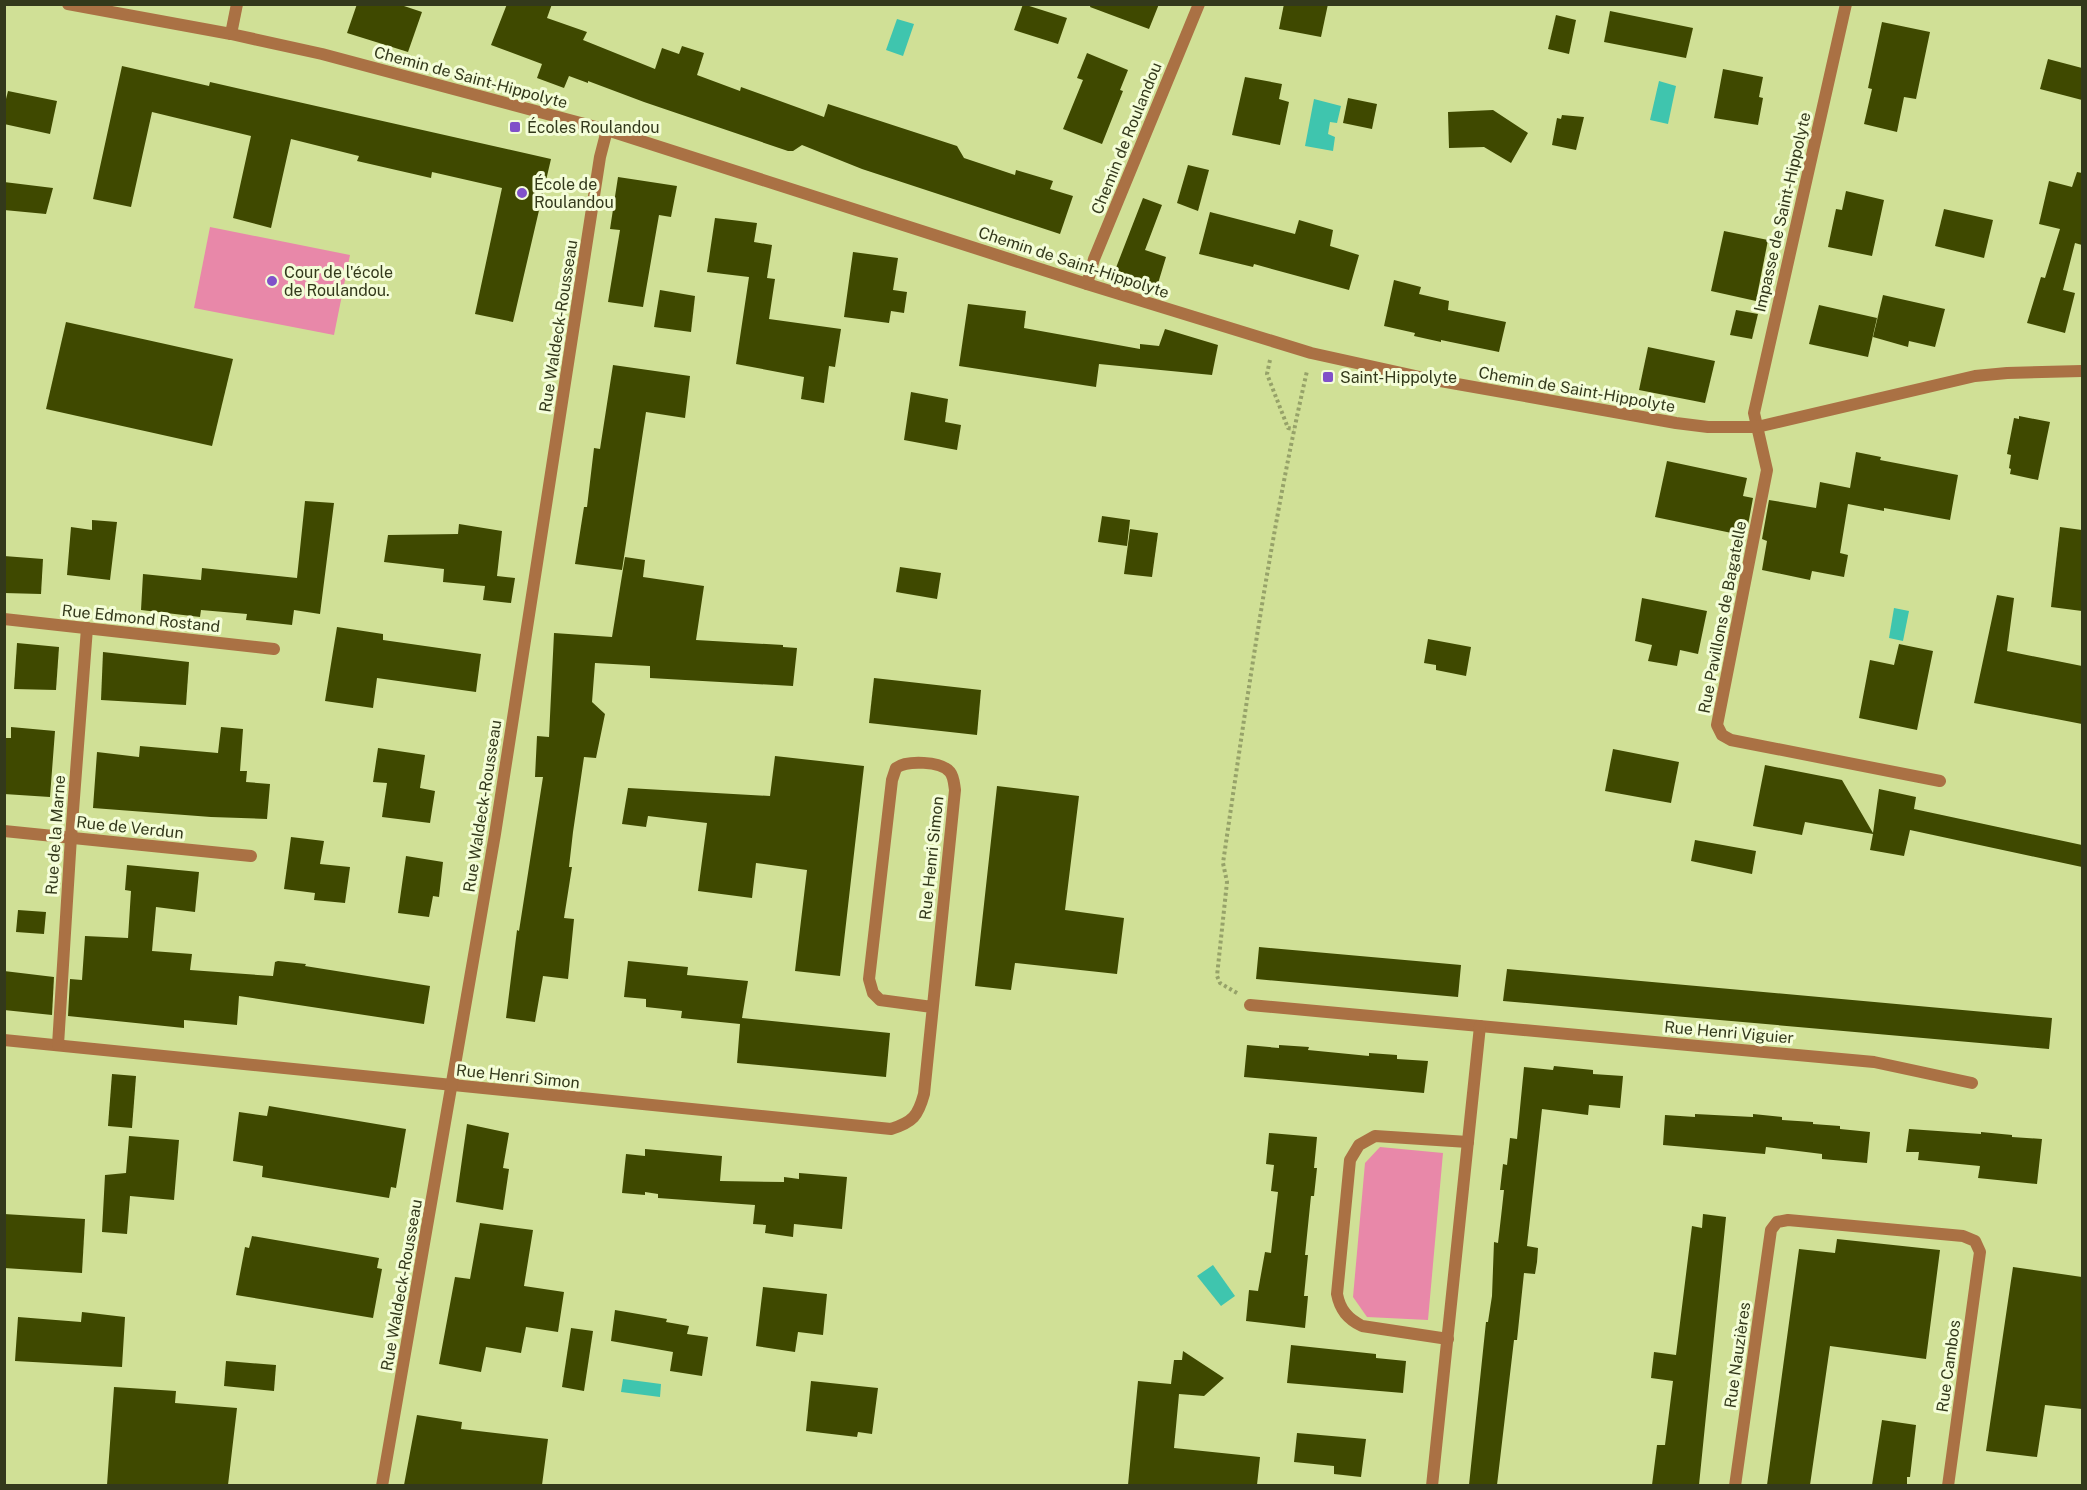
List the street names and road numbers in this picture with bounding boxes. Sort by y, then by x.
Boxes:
street label: Chemin de Saint-Hippolyte [372,42,570,112]
street label: Chemin de Roulandou [1087,59,1166,217]
street label: Impasse de Saint-Hippolyte [1750,110,1815,314]
street label: Chemin de Saint-Hippolyte [976,223,1172,302]
street label: Rue Waldeck-Rousseau [535,239,582,414]
street label: Chemin de Saint-Hippolyte [1477,363,1677,416]
street label: Rue Pavillons de Bagatelle [1694,519,1751,715]
street label: Rue Edmond Rostand [61,601,221,636]
street label: Rue Waldeck-Rousseau [459,719,506,894]
street label: Rue de la Marne [42,775,69,896]
street label: Rue Henri Simon [916,795,947,921]
street label: Rue de Verdun [75,812,185,843]
street label: Rue Henri Viguier [1663,1017,1795,1048]
street label: Rue Henri Simon [455,1061,581,1092]
street label: Rue Waldeck-Rousseau [377,1198,426,1372]
street label: Rue Nauzières [1721,1301,1754,1409]
street label: Rue Cambos [1933,1319,1964,1413]

